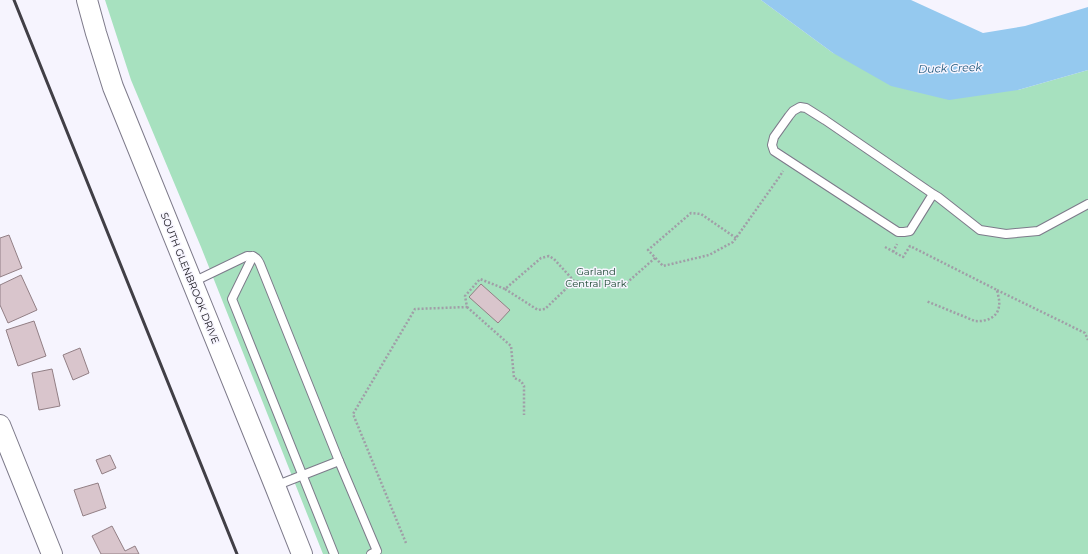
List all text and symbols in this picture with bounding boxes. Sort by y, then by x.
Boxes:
water label: Duck Creek [918,60,983,76]
street label: SOUTH GLENBROOK DRIVE [158,210,222,346]
park label: Garland Central Park [565,265,627,290]

